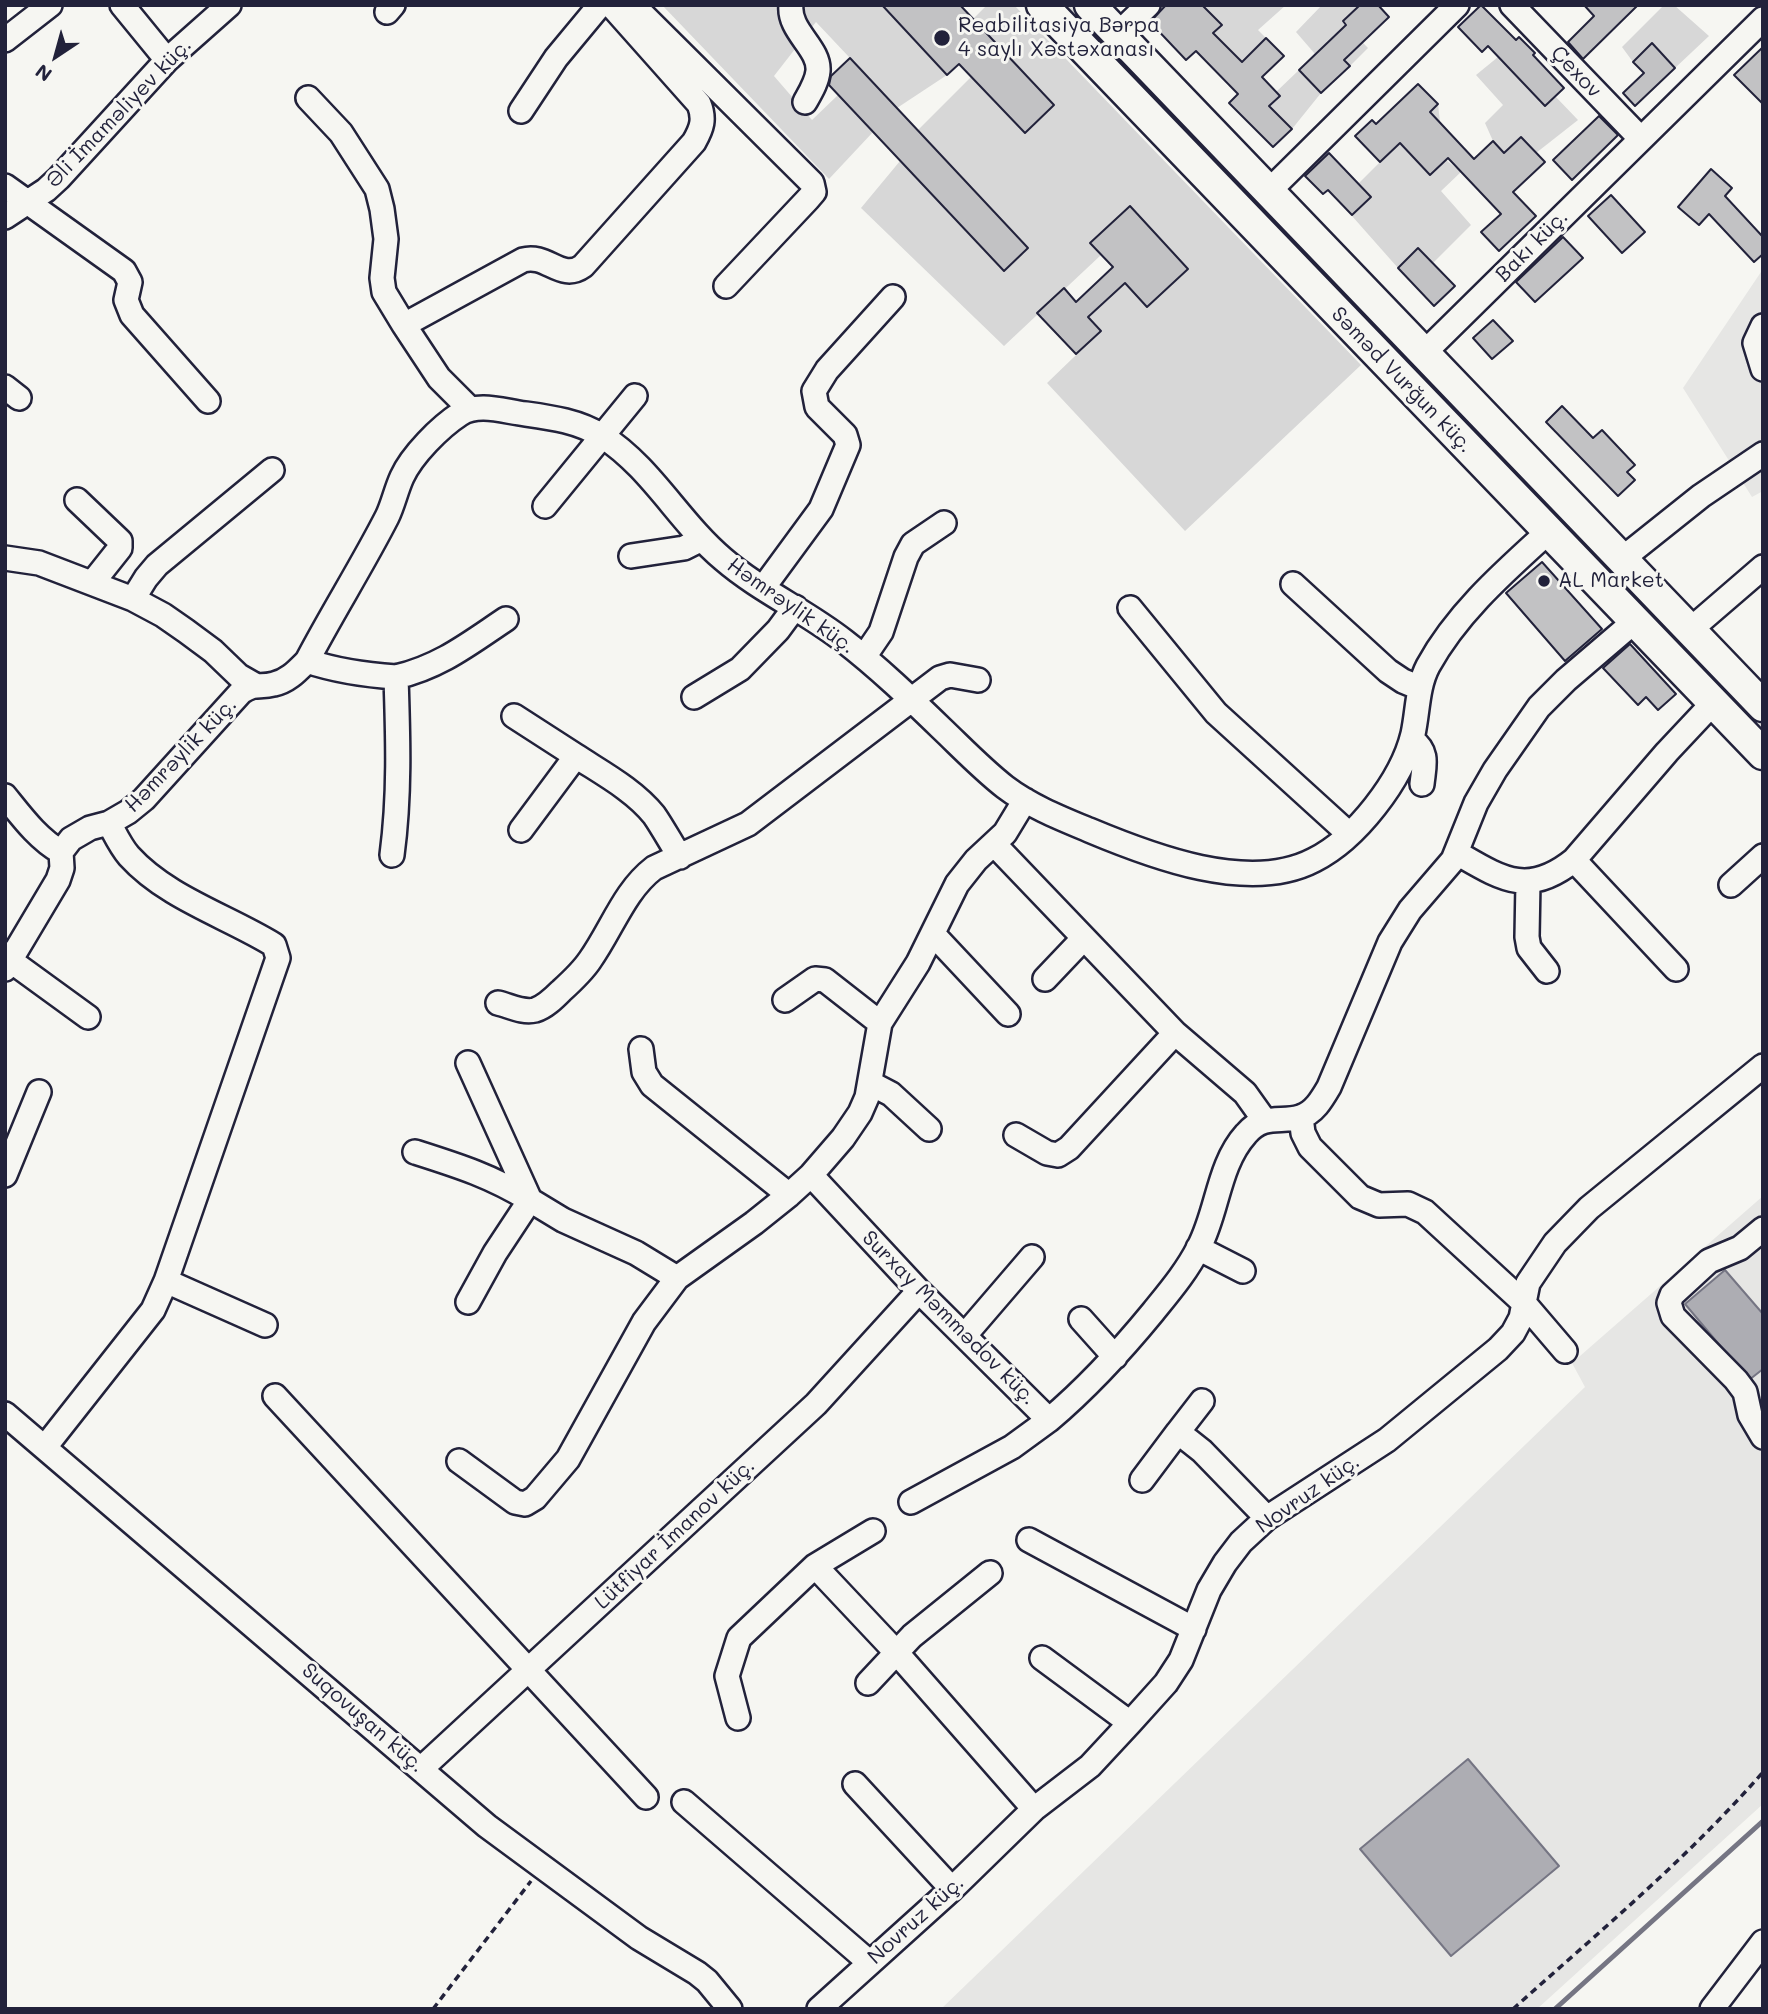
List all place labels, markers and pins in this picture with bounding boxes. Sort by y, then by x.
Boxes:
place label: Reabilitasiya Bәrpa 4 saylı Xəstəxanası [958,13,1160,63]
marker: Reabilitasiya Bәrpa 4 saylı Xəstəxanası [932,28,952,48]
place label: AL Market [1558,568,1664,594]
marker: AL Market [1536,573,1552,589]

